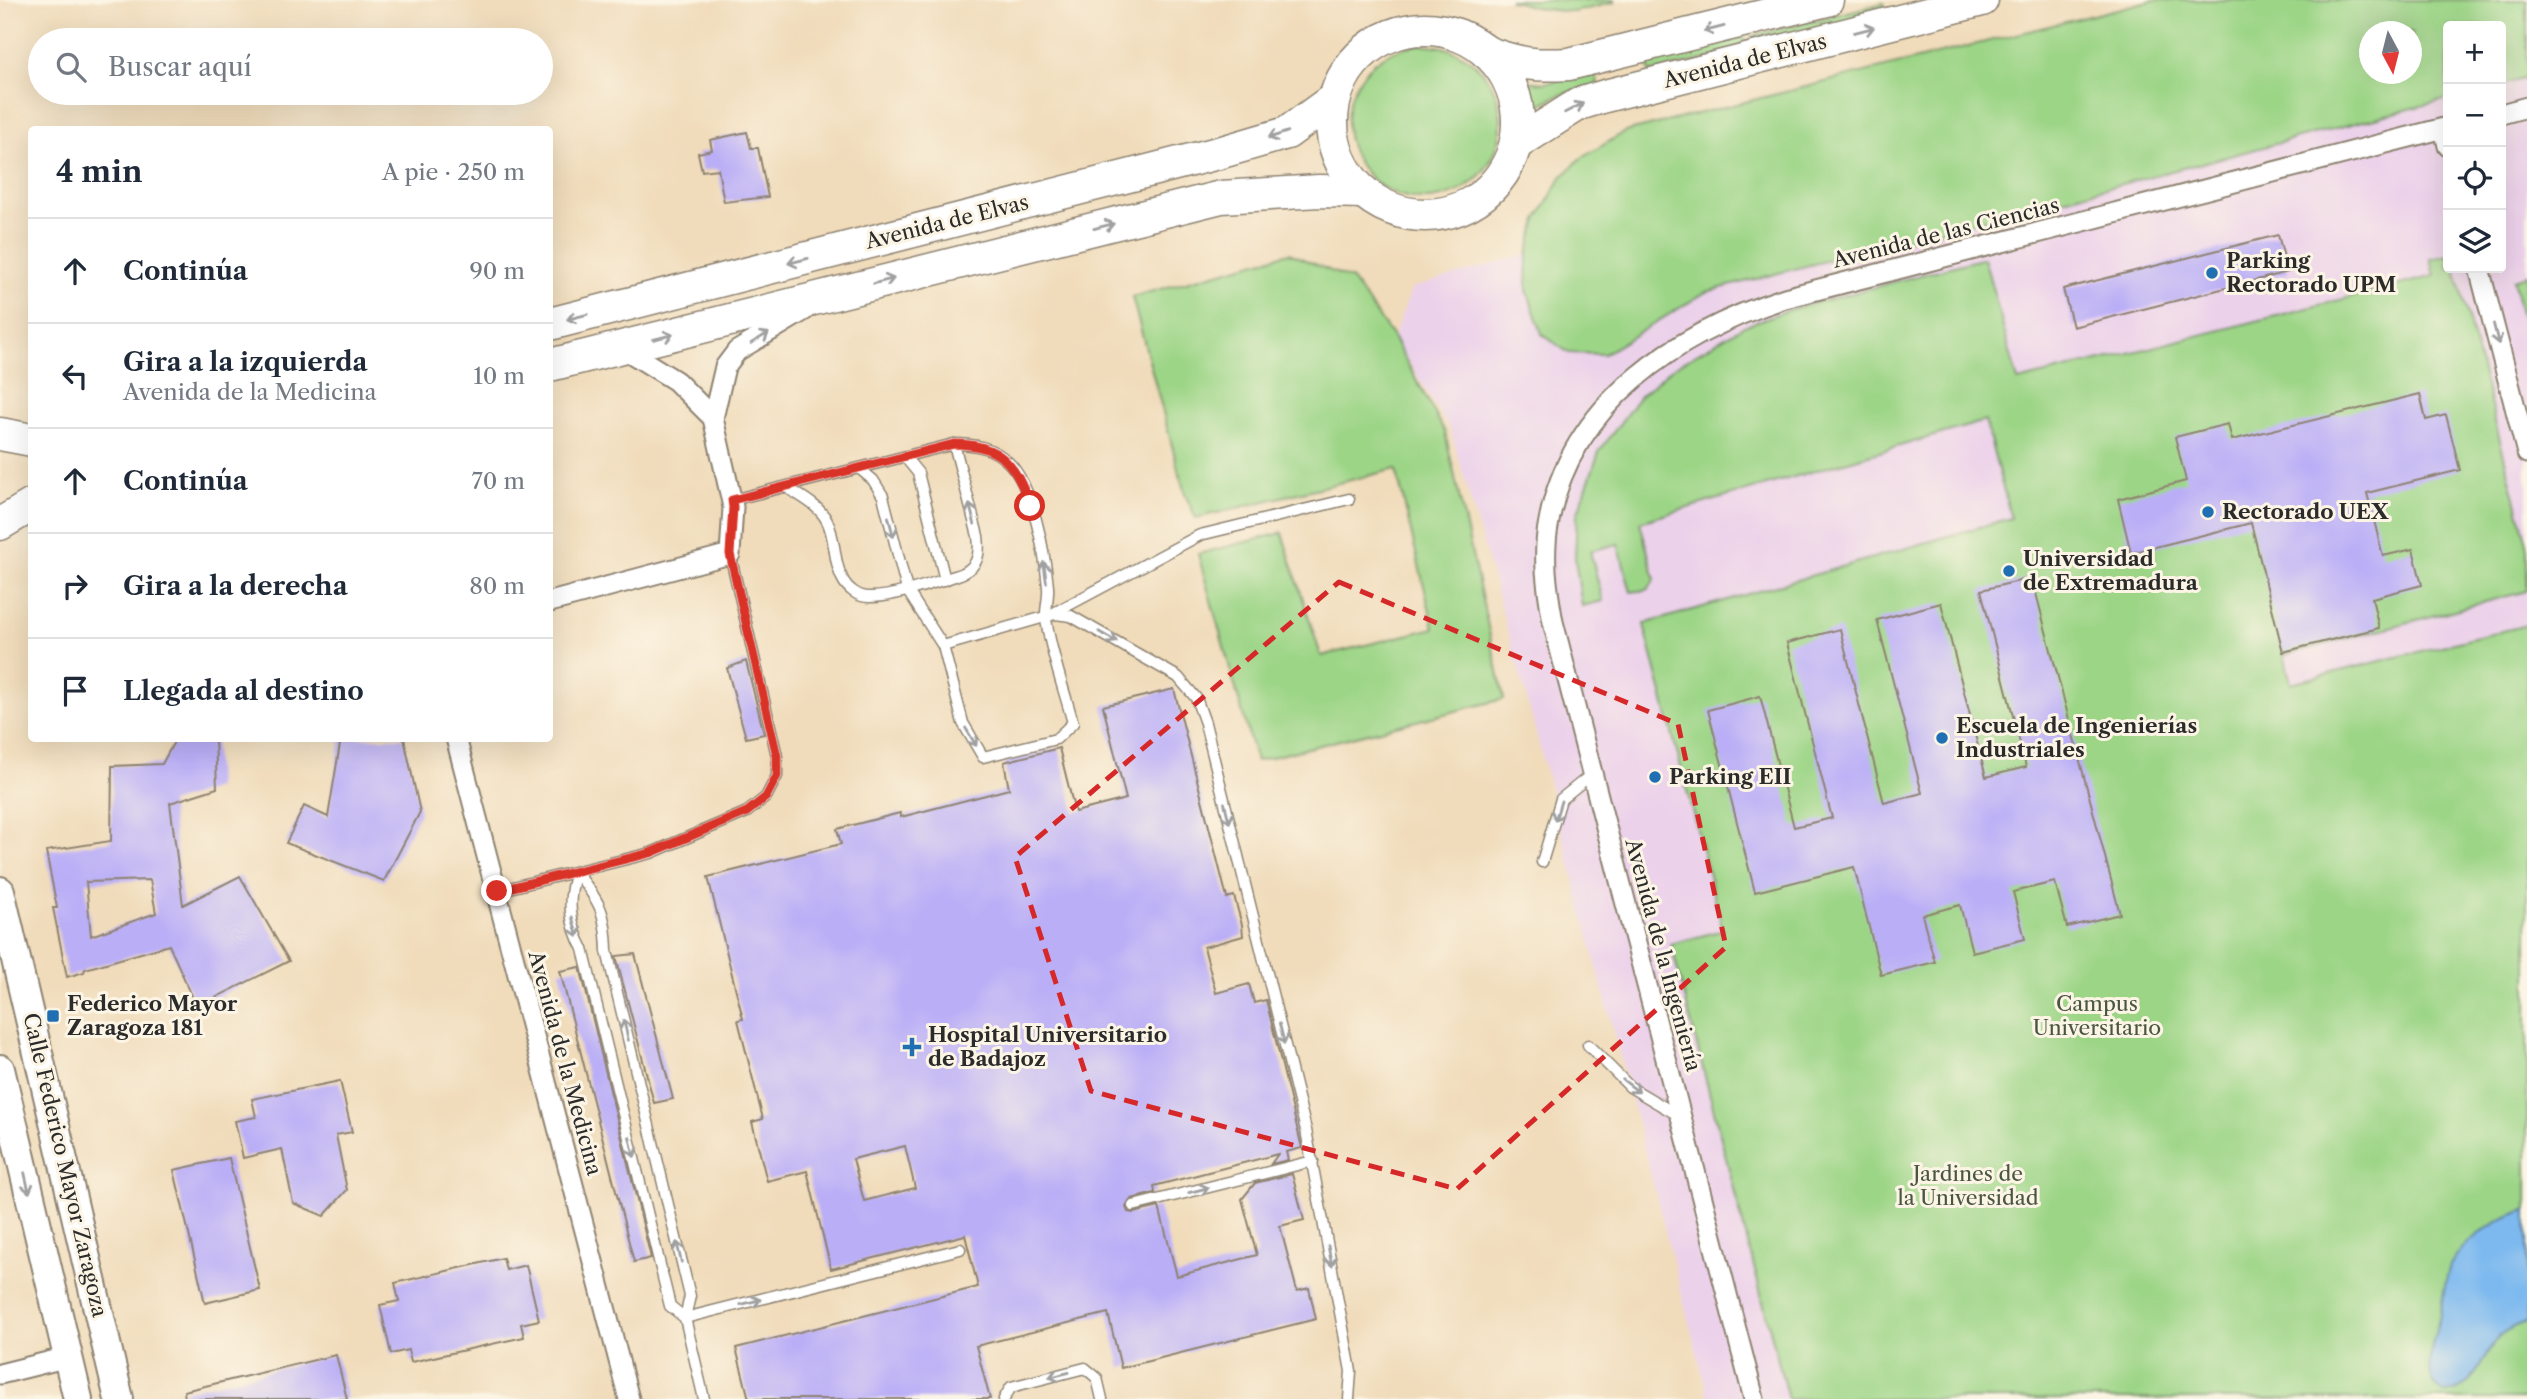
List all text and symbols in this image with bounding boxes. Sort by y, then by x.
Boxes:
north arrow [2359,21,2422,84]
map controls [2443,21,2506,273]
button: + [2443,21,2506,84]
one-way arrow [1703,23,1726,36]
one-way arrow [1853,23,1875,36]
search box [28,28,553,105]
street label: Avenida de Elvas [1660,28,1829,93]
icon: search [52,48,90,86]
text: Buscar aquí [108,51,252,83]
button: − [2443,84,2506,147]
one-way arrow [1563,101,1584,115]
one-way arrow [1268,130,1290,142]
button: locate [2443,147,2506,210]
text: 4 min [56,153,142,190]
text: A pie · 250 m [382,158,525,186]
street label: Avenida de Elvas [862,189,1031,254]
street label: Avenida de las Ciencias [1829,192,2062,273]
button: layers [2443,210,2506,273]
one-way arrow [1093,219,1115,232]
place label: Parking Rectorado UPM [2226,248,2396,297]
icon: ahead [56,252,94,290]
text: Continúa [123,255,248,287]
one-way arrow [787,255,810,268]
text: 90 m [469,257,525,285]
marker: Parking Rectorado UPM [2204,265,2220,281]
one-way arrow [872,274,895,287]
one-way arrow [566,311,589,324]
one-way arrow [2490,322,2503,345]
one-way arrow [651,330,674,343]
one-way arrow [749,330,769,344]
text: Gira a la izquierda [123,346,368,378]
icon: left [56,357,94,395]
text: 10 m [473,362,525,390]
text: Avenida de la Medicina [123,378,377,406]
icon: ahead [56,462,94,500]
text: Continúa [123,465,248,497]
text: 70 m [472,467,525,495]
route start [1014,490,1045,521]
place label: Rectorado UEX [2222,499,2389,524]
one-way arrow [965,503,978,526]
marker: Rectorado UEX [2200,504,2216,520]
one-way arrow [885,515,898,538]
place label: Universidad de Extremadura [2023,546,2199,595]
one-way arrow [1039,561,1052,584]
marker: Universidad de Extremadura [2001,563,2017,579]
icon: right [56,567,94,605]
text: Gira a la derecha [123,570,348,602]
text: 80 m [469,572,525,600]
one-way arrow [1098,630,1118,644]
icon: arrive [56,672,94,710]
text: Llegada al destino [123,675,364,707]
place label: Escuela de Ingenierías Industriales [1956,713,2197,762]
one-way arrow [965,726,979,746]
marker: Escuela de Ingenierías Industriales [1934,730,1950,746]
place label: Parking EII [1669,764,1791,789]
marker: Parking EII [1647,769,1663,785]
one-way arrow [1550,800,1563,822]
one-way arrow [1221,801,1234,824]
street label: Avenida de la Ingeniería [1620,835,1707,1075]
route end [481,875,512,906]
one-way arrow [569,916,582,938]
street label: Avenida de la Medicina [523,947,608,1179]
place label: Federico Mayor Zaragoza 181 [67,991,238,1040]
park label: Campus Universitario [2033,991,2161,1040]
marker: Federico Mayor Zaragoza 181 [45,1008,61,1024]
street label: Calle Federico Mayor Zaragoza [18,1010,113,1320]
one-way arrow [619,1019,632,1042]
place label: Hospital Universitario de Badajoz [928,1022,1167,1071]
one-way arrow [1276,1022,1290,1045]
marker: Hospital Universitario de Badajoz [902,1037,922,1057]
one-way arrow [1621,1078,1640,1093]
one-way arrow [626,1135,639,1158]
park label: Jardines de la Universidad [1897,1161,2039,1210]
one-way arrow [21,1171,34,1194]
one-way arrow [1187,1183,1210,1196]
one-way arrow [672,1241,685,1264]
one-way arrow [1324,1244,1337,1267]
one-way arrow [739,1295,762,1308]
one-way arrow [1048,1369,1071,1382]

